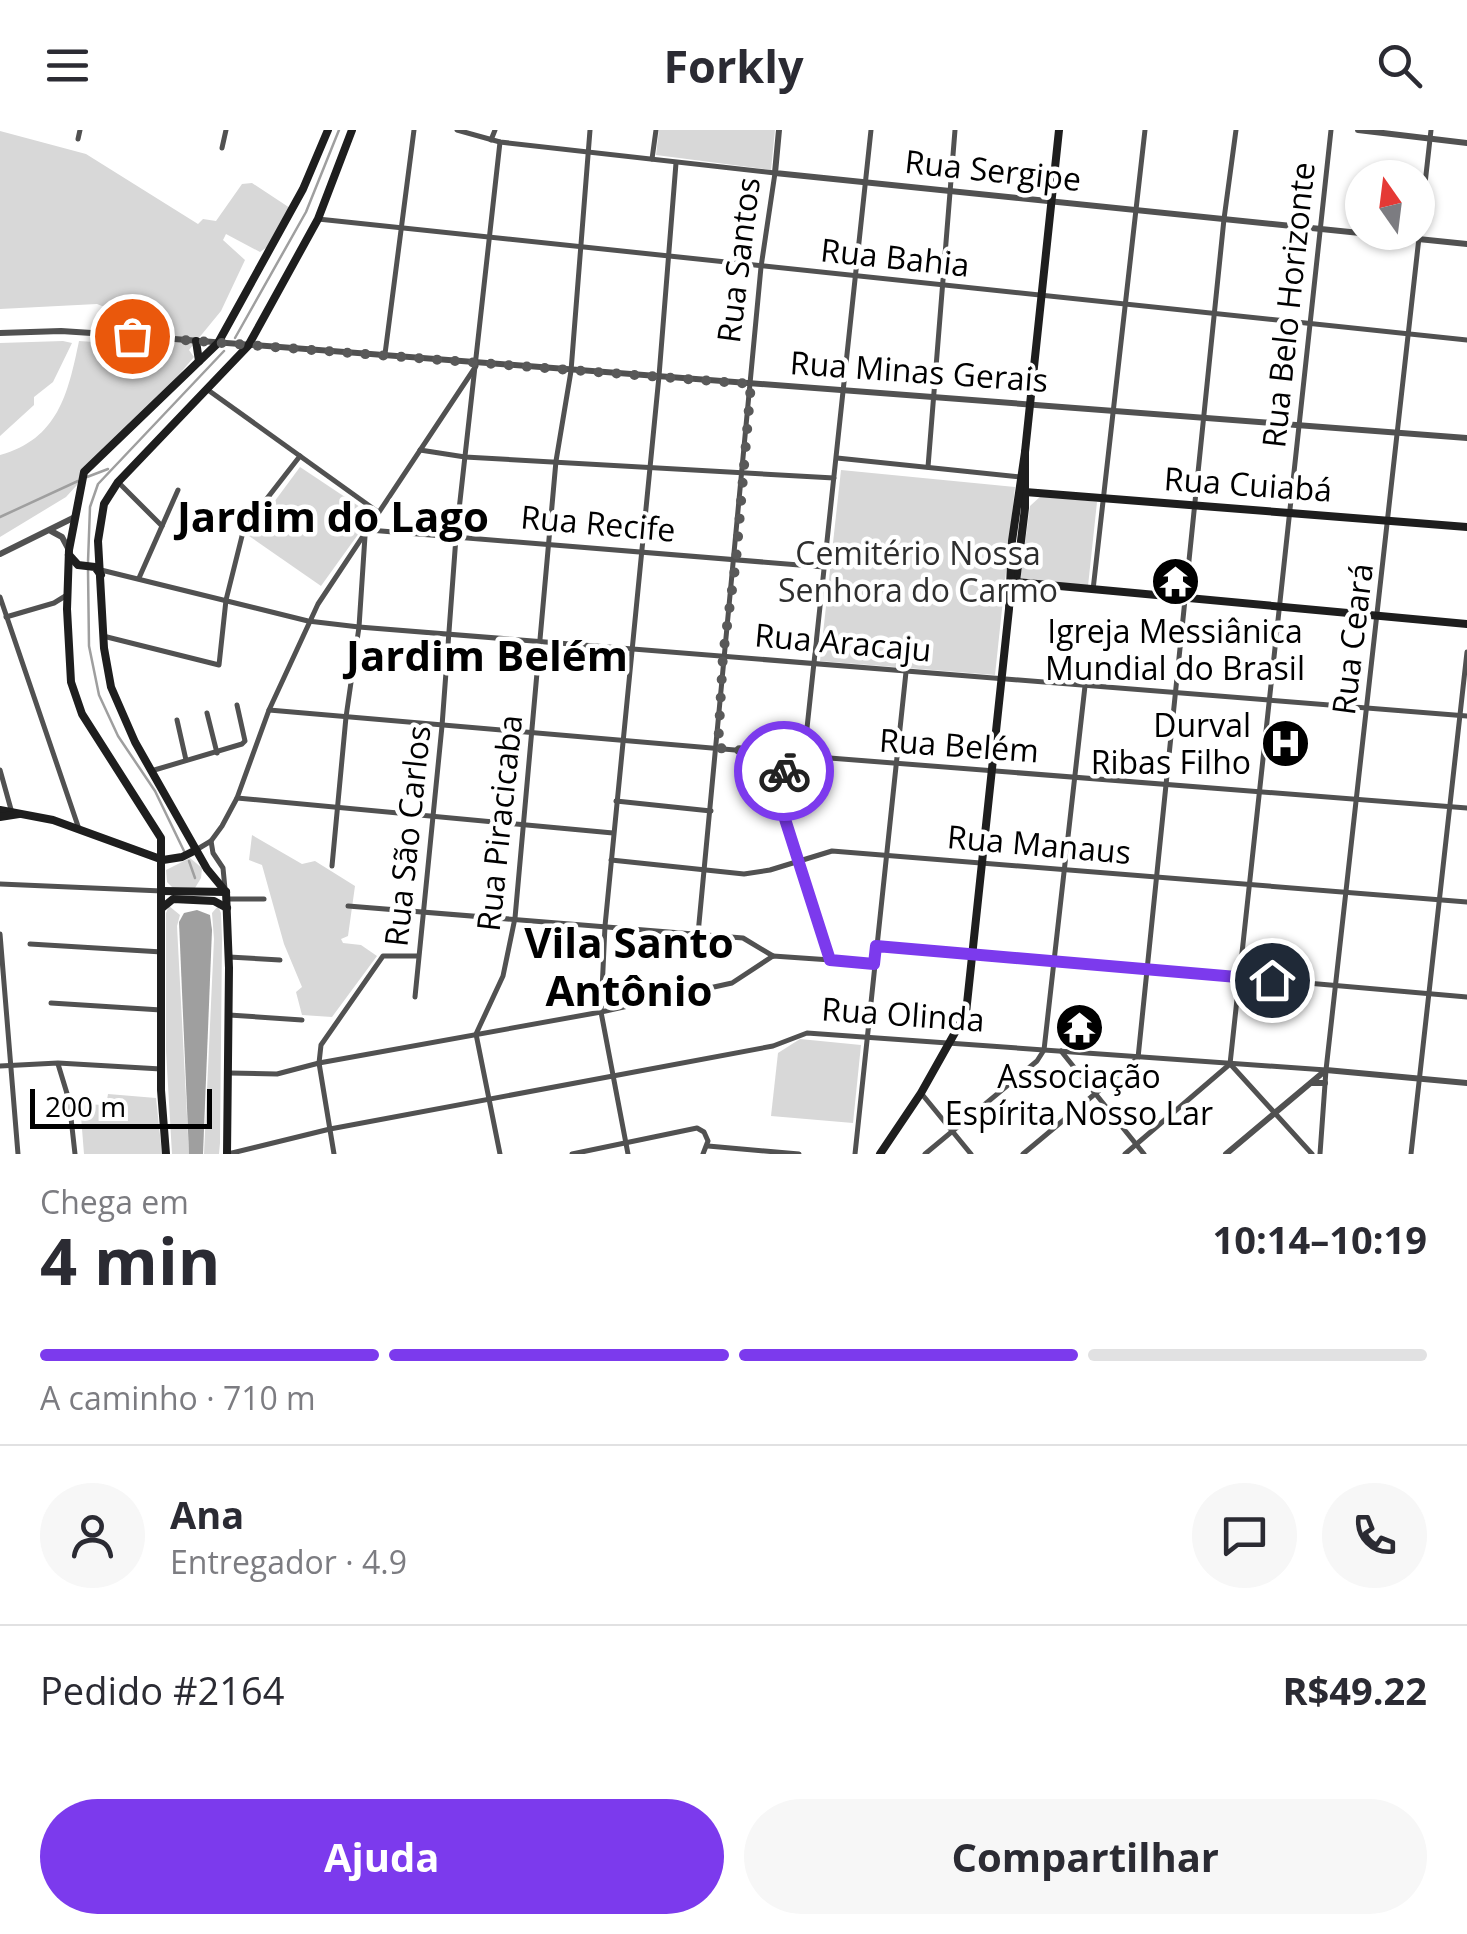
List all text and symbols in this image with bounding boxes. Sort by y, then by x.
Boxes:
text: Forkly [663,35,804,96]
icon: menu [40,38,95,93]
icon: search [1372,38,1427,93]
street label: Rua Sergipe [903,139,1083,200]
street label: Rua Belo Horizonte [1251,160,1324,450]
north arrow [1345,160,1435,250]
map controls [1345,160,1435,250]
street label: Rua Santos [706,175,769,345]
street label: Rua Bahia [819,227,972,286]
pin [90,294,175,379]
icon: bag [105,309,160,364]
street label: Rua Minas Gerais [789,340,1050,401]
street label: Rua Cuiabá [1163,456,1334,511]
district label: Jardim do Lago [173,487,489,544]
street label: Rua Recife [519,494,677,551]
park label: Cemitério Nossa Senhora do Carmo [778,531,1058,611]
temple icon: Igreja Messiânica Mundial do Brasil [1149,556,1201,608]
street label: Rua Ceará [1321,561,1382,717]
place label: Igreja Messiânica Mundial do Brasil [1045,609,1305,689]
street label: Rua Aracaju [753,612,933,671]
district label: Jardim Belém [342,626,628,683]
place label: Durval Ribas Filho [1091,703,1251,783]
street label: Rua Piracicaba [466,712,531,933]
street label: Rua Belém [878,717,1040,772]
hospital icon: Durval Ribas Filho [1260,718,1312,770]
courier [734,721,834,821]
street label: Rua São Carlos [374,723,439,948]
icon: bike [757,744,812,799]
street label: Rua Manaus [945,814,1133,873]
district label: Vila Santo Antônio [524,913,734,1018]
pin [1230,938,1315,1023]
icon: home [1245,953,1300,1008]
street label: Rua Olinda [820,986,986,1041]
temple icon: Associação Espírita Nosso Lar [1053,1001,1105,1053]
place label: Associação Espírita Nosso Lar [945,1054,1213,1134]
scale bar [30,1084,212,1128]
text: 200 m [45,1087,126,1125]
text: Chega em [40,1180,189,1223]
text: 10:14–10:19 [1213,1213,1427,1265]
text: 4 min [40,1216,220,1304]
text: A caminho · 710 m [40,1376,316,1419]
button: person [40,1483,145,1588]
button: chat [1192,1483,1297,1588]
button: phone [1322,1483,1427,1588]
text: Ana [170,1488,244,1540]
text: Entregador · 4.9 [170,1540,407,1583]
text: Pedido #2164 [40,1664,284,1716]
text: R$49.22 [1282,1664,1427,1716]
button: Ajuda [40,1799,724,1914]
button: Compartilhar [744,1799,1427,1914]

